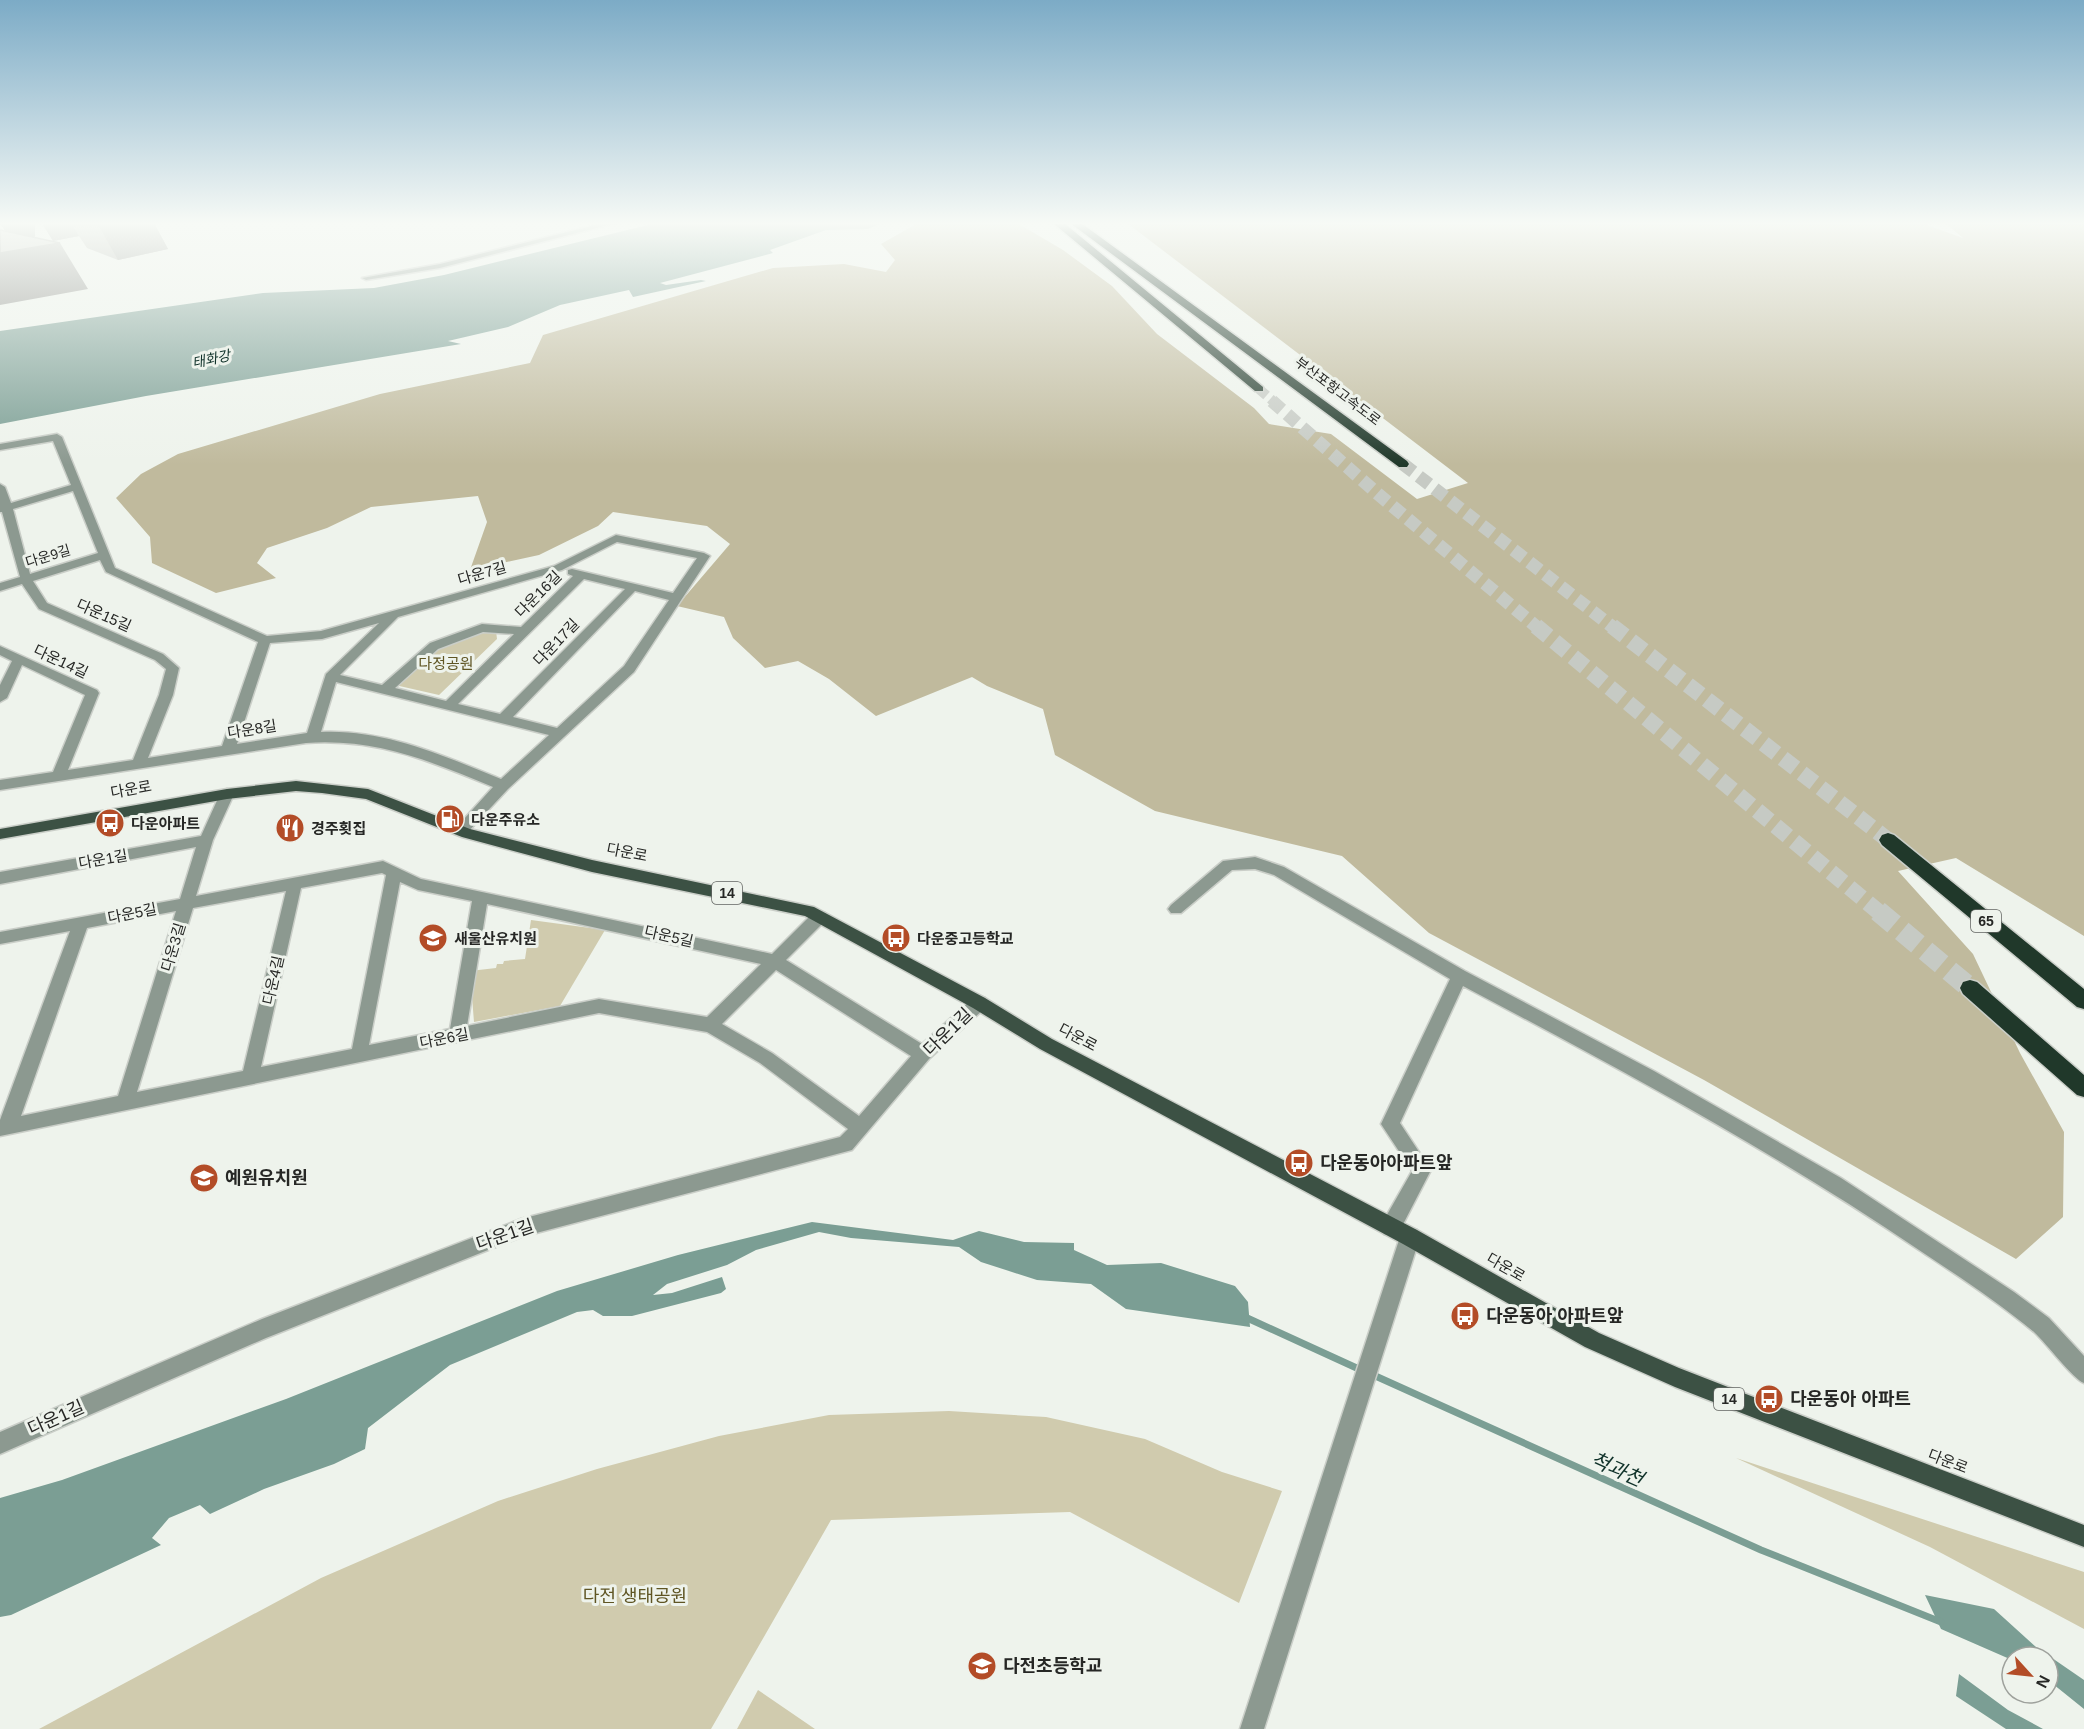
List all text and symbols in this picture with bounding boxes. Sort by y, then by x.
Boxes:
water label: 태화강 [190,347,234,371]
street label: 부산포항고속도로 [1292,354,1384,428]
street label: 다운9길 [23,542,73,570]
street label: 다운7길 [456,558,508,588]
street label: 다운16길 [511,567,565,621]
street label: 다운15길 [74,595,134,635]
street label: 다운17길 [530,615,582,669]
street label: 다운14길 [31,641,91,681]
park label: 다정공원 [418,655,474,672]
street label: 다운8길 [226,717,278,741]
street label: 다운로 [109,777,153,801]
fuel station icon: 다운주유소 [434,803,466,835]
bus stop icon: 다운아파트 [94,807,126,839]
place label: 다운주유소 [471,811,540,828]
restaurant icon: 경주횟집 [274,812,306,844]
place label: 다운아파트 [131,815,200,832]
place label: 경주횟집 [311,820,366,837]
street label: 다운로 [605,840,649,864]
street label: 다운1길 [77,846,129,872]
road number: 14 [712,882,742,904]
street label: 다운5길 [106,900,158,926]
road number: 65 [1971,910,2001,932]
street label: 다운3길 [158,921,188,973]
school or university icon: 새울산유치원 [417,922,449,954]
street label: 다운5길 [643,922,695,950]
bus stop icon: 다운중고등학교 [880,922,912,954]
place label: 새울산유치원 [454,930,537,947]
place label: 다운중고등학교 [917,930,1014,947]
street label: 다운4길 [259,954,287,1006]
street label: 다운1길 [920,1004,976,1060]
street label: 다운로 [1056,1020,1100,1054]
street label: 다운6길 [418,1025,470,1051]
bus stop icon: 다운동아아파트앞 [1283,1147,1315,1179]
place label: 다운동아아파트앞 [1320,1153,1453,1173]
school or university icon: 예원유치원 [188,1162,220,1194]
place label: 예원유치원 [225,1168,308,1188]
street label: 다운1길 [474,1216,536,1254]
street label: 다운로 [1484,1249,1528,1285]
bus stop icon: 다운동아 아파트앞 [1449,1300,1481,1332]
place label: 다운동아 아파트앞 [1486,1306,1624,1326]
bus stop icon: 다운동아 아파트 [1753,1383,1785,1415]
road number: 14 [1714,1388,1744,1410]
place label: 다운동아 아파트 [1790,1389,1911,1409]
street label: 다운1길 [25,1397,87,1439]
street label: 다운로 [1926,1446,1970,1476]
water label: 척과천 [1587,1448,1649,1491]
park label: 다전 생태공원 [583,1586,687,1606]
north arrow [2000,1645,2060,1705]
school or university icon: 다전초등학교 [966,1650,998,1682]
place label: 다전초등학교 [1003,1656,1102,1676]
text: N [2033,1673,2053,1691]

